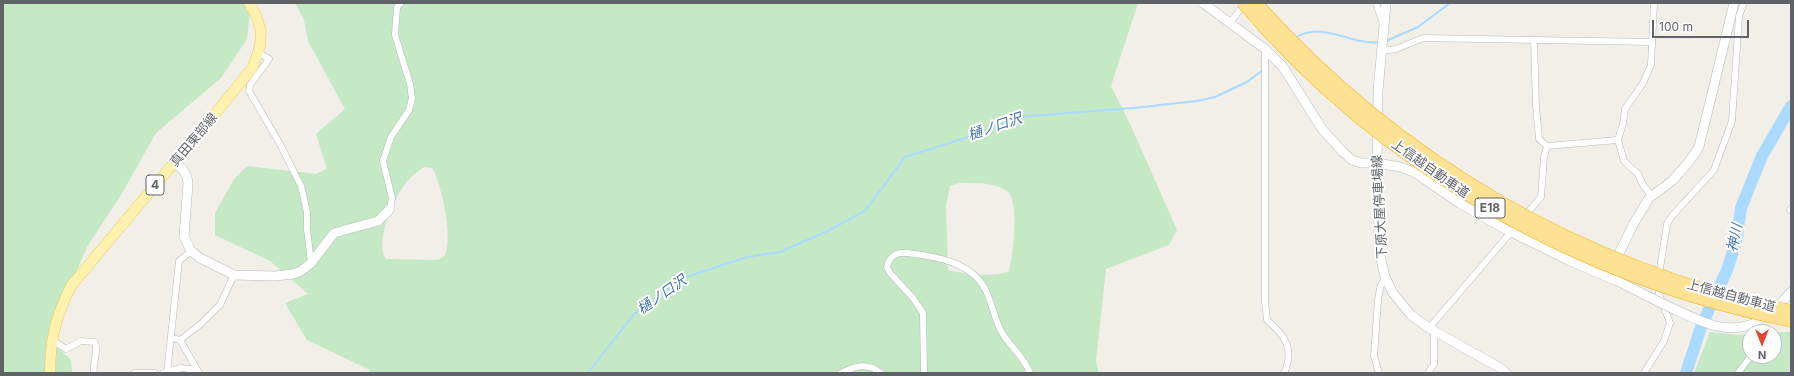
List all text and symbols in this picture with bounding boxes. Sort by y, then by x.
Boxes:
scale bar [1654,12,1751,38]
text: 100 m [1659,19,1693,34]
street label: 真田東部線 [167,110,221,170]
water label: 樋ノ口沢 [966,110,1024,144]
street label: 上信越自動車道 [1388,137,1472,201]
street label: 下原大屋停車場線 [1369,155,1391,259]
road number: 4 [146,175,164,195]
road number: E18 [1475,198,1505,218]
water label: 神川 [1724,223,1746,253]
water label: 樋ノ口沢 [634,272,690,318]
street label: 上信越自動車道 [1685,277,1777,315]
north arrow [1742,324,1782,364]
text: N [1758,348,1766,362]

